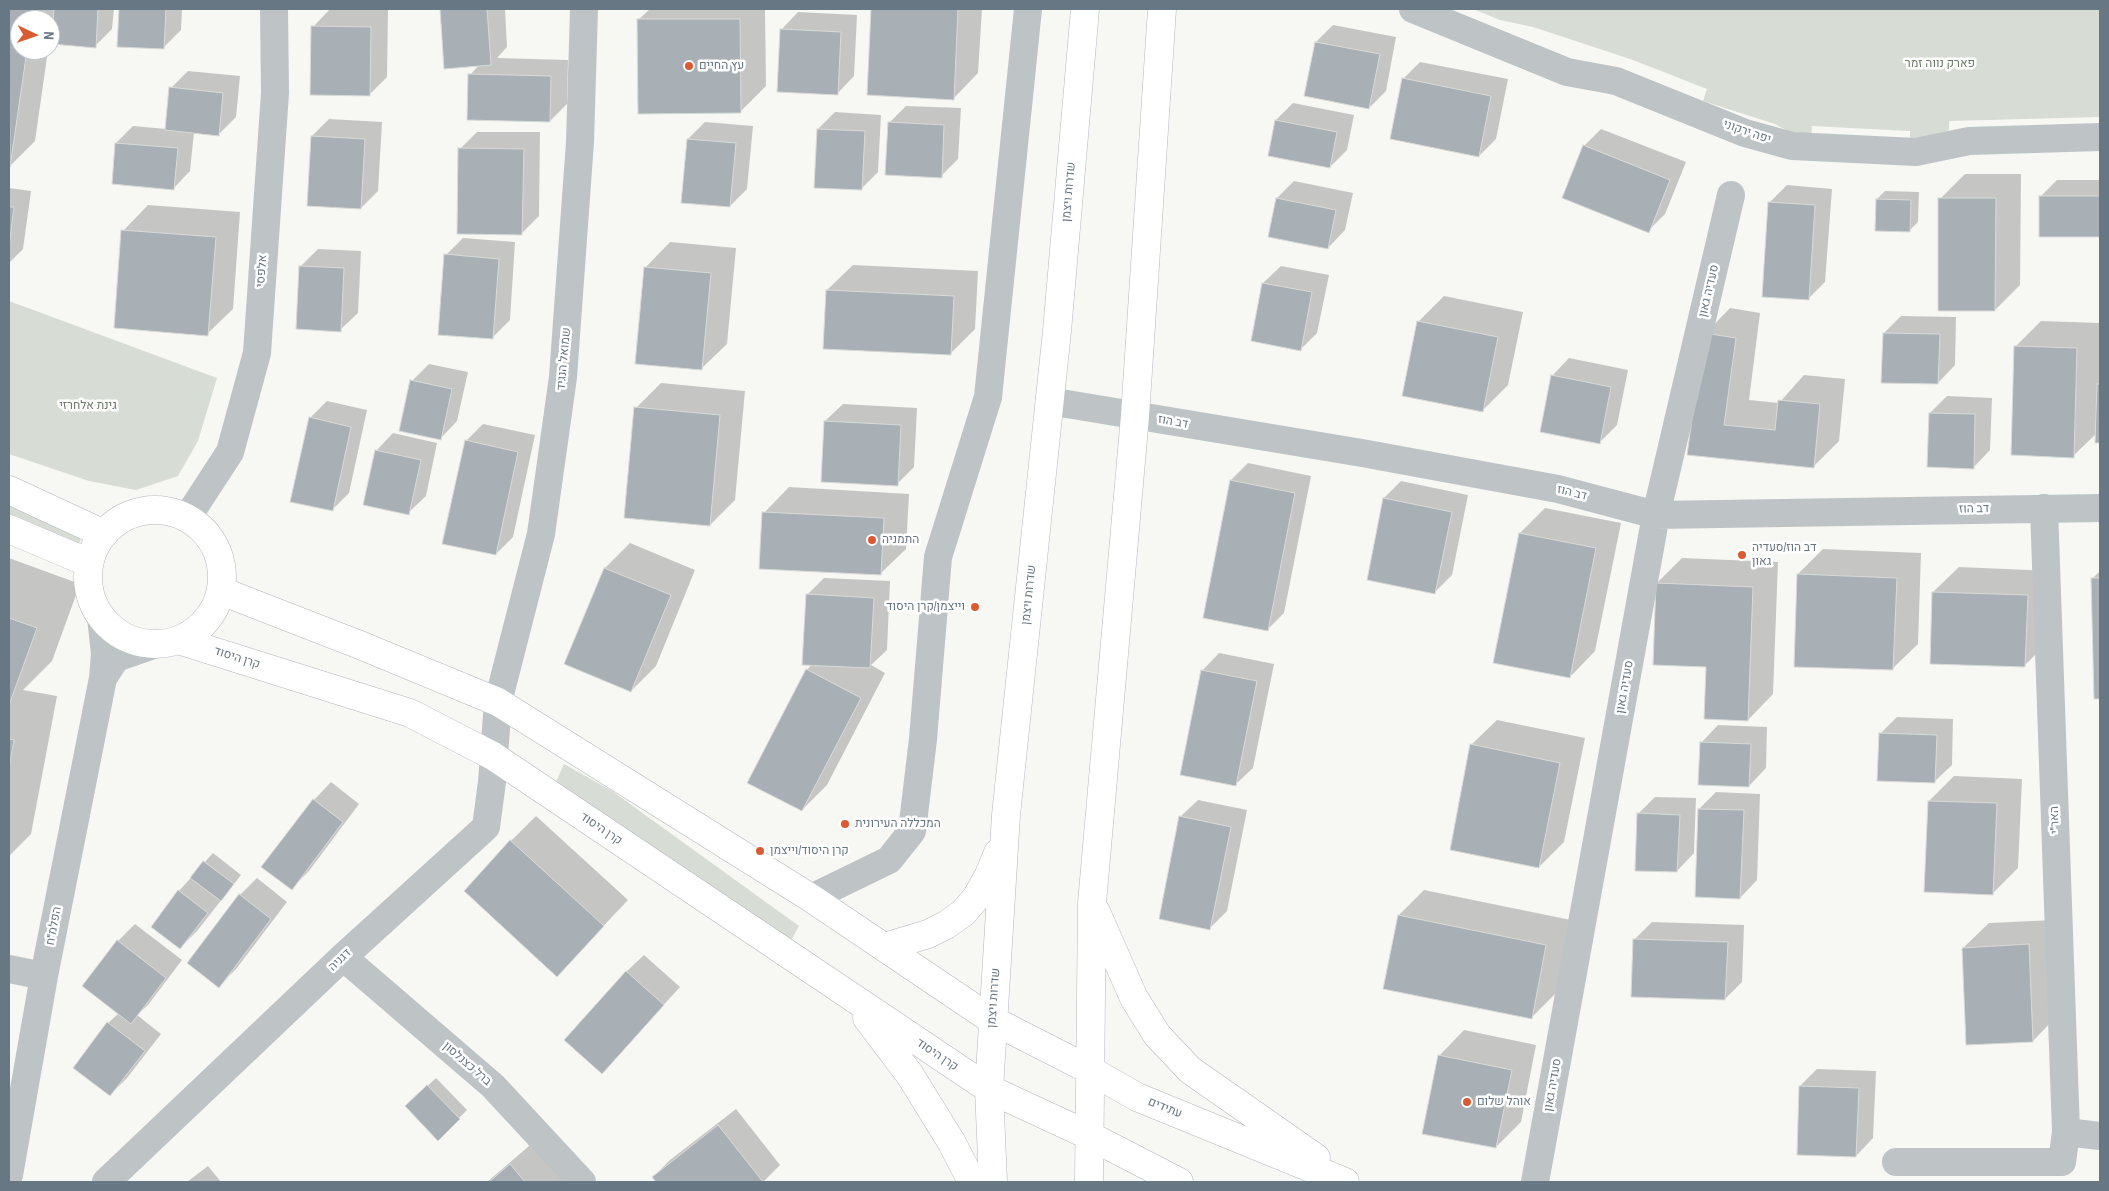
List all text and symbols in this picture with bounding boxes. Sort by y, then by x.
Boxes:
north arrow [10,10,60,60]
text: N [40,31,58,40]
park label: פארק נווה זמר [1905,57,1975,71]
place label: עץ החיים [699,59,744,73]
marker: עץ החיים [683,60,695,72]
street label: יפה ירקוני [1721,117,1773,147]
street label: שדרות ויצמן [1059,161,1079,223]
street label: אלפסי [254,254,270,288]
street label: סעדיה גאון [1696,263,1722,319]
street label: שמואל הנגיד [554,327,574,391]
park label: גינת אלחרזי [59,399,117,413]
street label: דב הוז [1157,412,1189,432]
street label: דב הוז [1556,482,1588,504]
street label: דב הוז [1959,502,1989,516]
place label: התמניה [882,533,919,547]
marker: התמניה [866,534,878,546]
place label: דב הוז/סעדיה גאון [1752,541,1816,569]
marker: דב הוז/סעדיה גאון [1736,549,1748,561]
street label: שדרות ויצמן [1019,564,1039,626]
place label: וייצמן/קרן היסוד [886,600,965,614]
marker: וייצמן/קרן היסוד [969,601,981,613]
street label: קרן היסוד [212,644,262,672]
street label: סעדיה גאון [1613,659,1637,715]
street label: האר"י [2047,806,2063,834]
street label: קרן היסוד [577,810,625,848]
place label: המכללה העירונית [855,817,941,831]
marker: המכללה העירונית [839,818,851,830]
place label: קרן היסוד/וייצמן [770,844,849,858]
marker: קרן היסוד/וייצמן [754,845,766,857]
street label: הפלמ"ח [43,905,65,947]
street label: דגניה [326,946,354,974]
street label: שדרות ויצמן [985,967,1003,1029]
street label: קרן היסוד [913,1036,961,1074]
street label: ברל כצנלסון [440,1039,494,1089]
street label: סעדיה גאון [1541,1057,1565,1113]
street label: עתידים [1146,1095,1184,1121]
place label: אוהל שלום [1477,1095,1531,1109]
marker: אוהל שלום [1461,1096,1473,1108]

